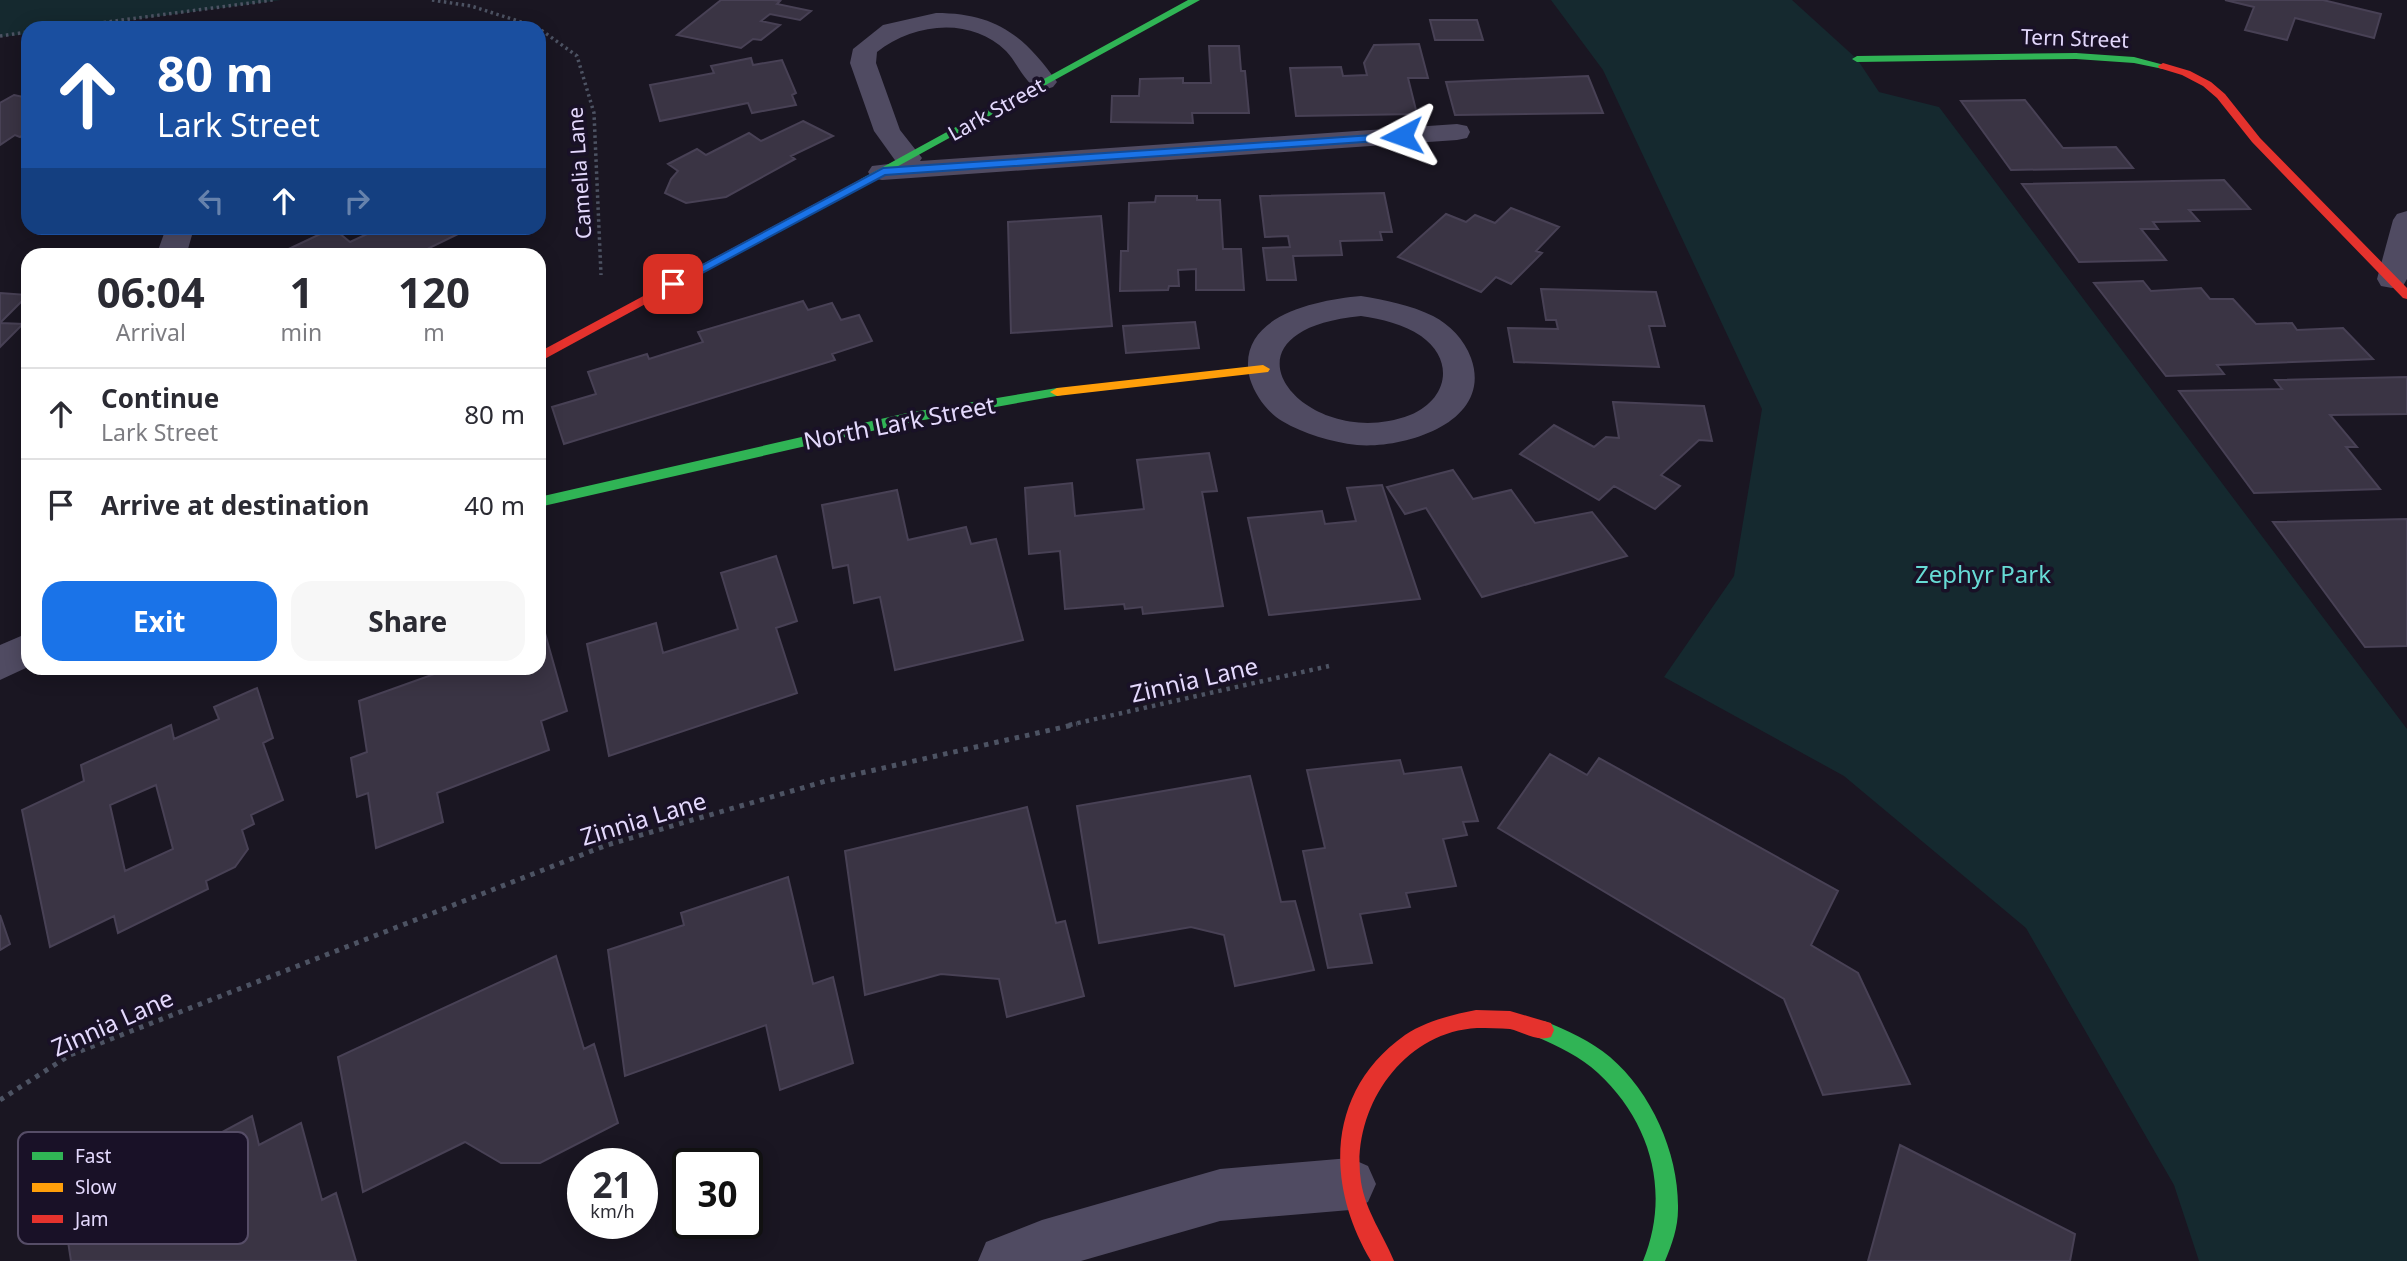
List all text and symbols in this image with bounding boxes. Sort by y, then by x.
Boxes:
street label: Tern Street [2021,22,2130,54]
text: 80 m [157,40,274,106]
icon: ahead [42,49,133,140]
street label: Lark Street [943,71,1050,147]
position arrow [1365,99,1439,173]
text: Lark Street [157,103,320,146]
street label: Camelia Lane [560,106,598,240]
icon: left [192,182,230,220]
icon: ahead [265,182,303,220]
icon: right [338,182,376,220]
pin [643,254,703,314]
text: 06:04 [97,263,205,320]
text: 1 [289,263,313,320]
text: 120 [398,263,470,320]
icon: arrive [654,265,692,303]
text: Arrival [116,316,186,348]
text: min [281,316,322,348]
text: m [423,316,445,348]
text: Continue [101,380,219,416]
street label: North Lark Street [800,387,998,457]
icon: ahead [42,395,80,433]
text: 80 m [464,396,525,432]
text: Lark Street [101,416,218,448]
icon: arrive [42,486,80,524]
text: Arrive at destination [101,487,370,523]
text: 40 m [464,487,525,523]
park label: Zephyr Park [1915,557,2051,590]
button: Exit [42,581,277,661]
button: Share [291,581,525,661]
street label: Zinnia Lane [1127,648,1261,710]
street label: Zinnia Lane [576,783,710,853]
street label: Zinnia Lane [46,981,178,1063]
legend [18,1132,248,1244]
text: Fast [75,1143,112,1169]
speed limit sign: 30 [672,1148,763,1239]
text: 21 [592,1161,633,1208]
text: Slow [75,1174,116,1200]
text: km/h [590,1199,635,1223]
text: Jam [73,1206,109,1232]

